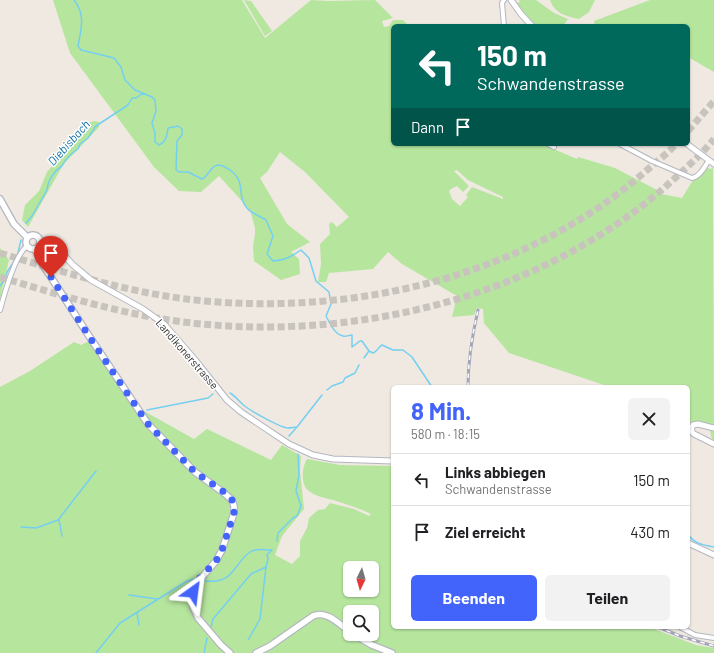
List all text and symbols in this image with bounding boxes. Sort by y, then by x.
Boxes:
text: 150 m [477,38,547,72]
icon: left [411,40,463,92]
text: Schwandenstrasse [477,72,625,94]
icon: arrive [452,116,474,138]
water label: Diebisbach [44,117,92,168]
text: Dann [411,118,444,136]
pin [34,236,68,277]
icon: arrive [40,242,62,264]
street label: Landikonerstrasse [153,316,221,392]
text: 8 Min. [411,396,471,425]
button: close [628,398,670,440]
text: 580 m · 18:15 [411,426,480,442]
text: Links abbiegen [445,463,546,481]
icon: left [411,469,433,491]
text: 150 m [633,471,670,489]
text: Schwandenstrasse [445,481,552,497]
icon: arrive [411,521,433,543]
text: Ziel erreicht [445,523,526,541]
text: 430 m [630,523,670,541]
north arrow [343,561,379,597]
map controls [343,561,379,641]
position arrow [172,571,214,613]
button: Beenden [411,575,537,621]
button: Teilen [545,575,670,621]
button: search [343,605,379,641]

